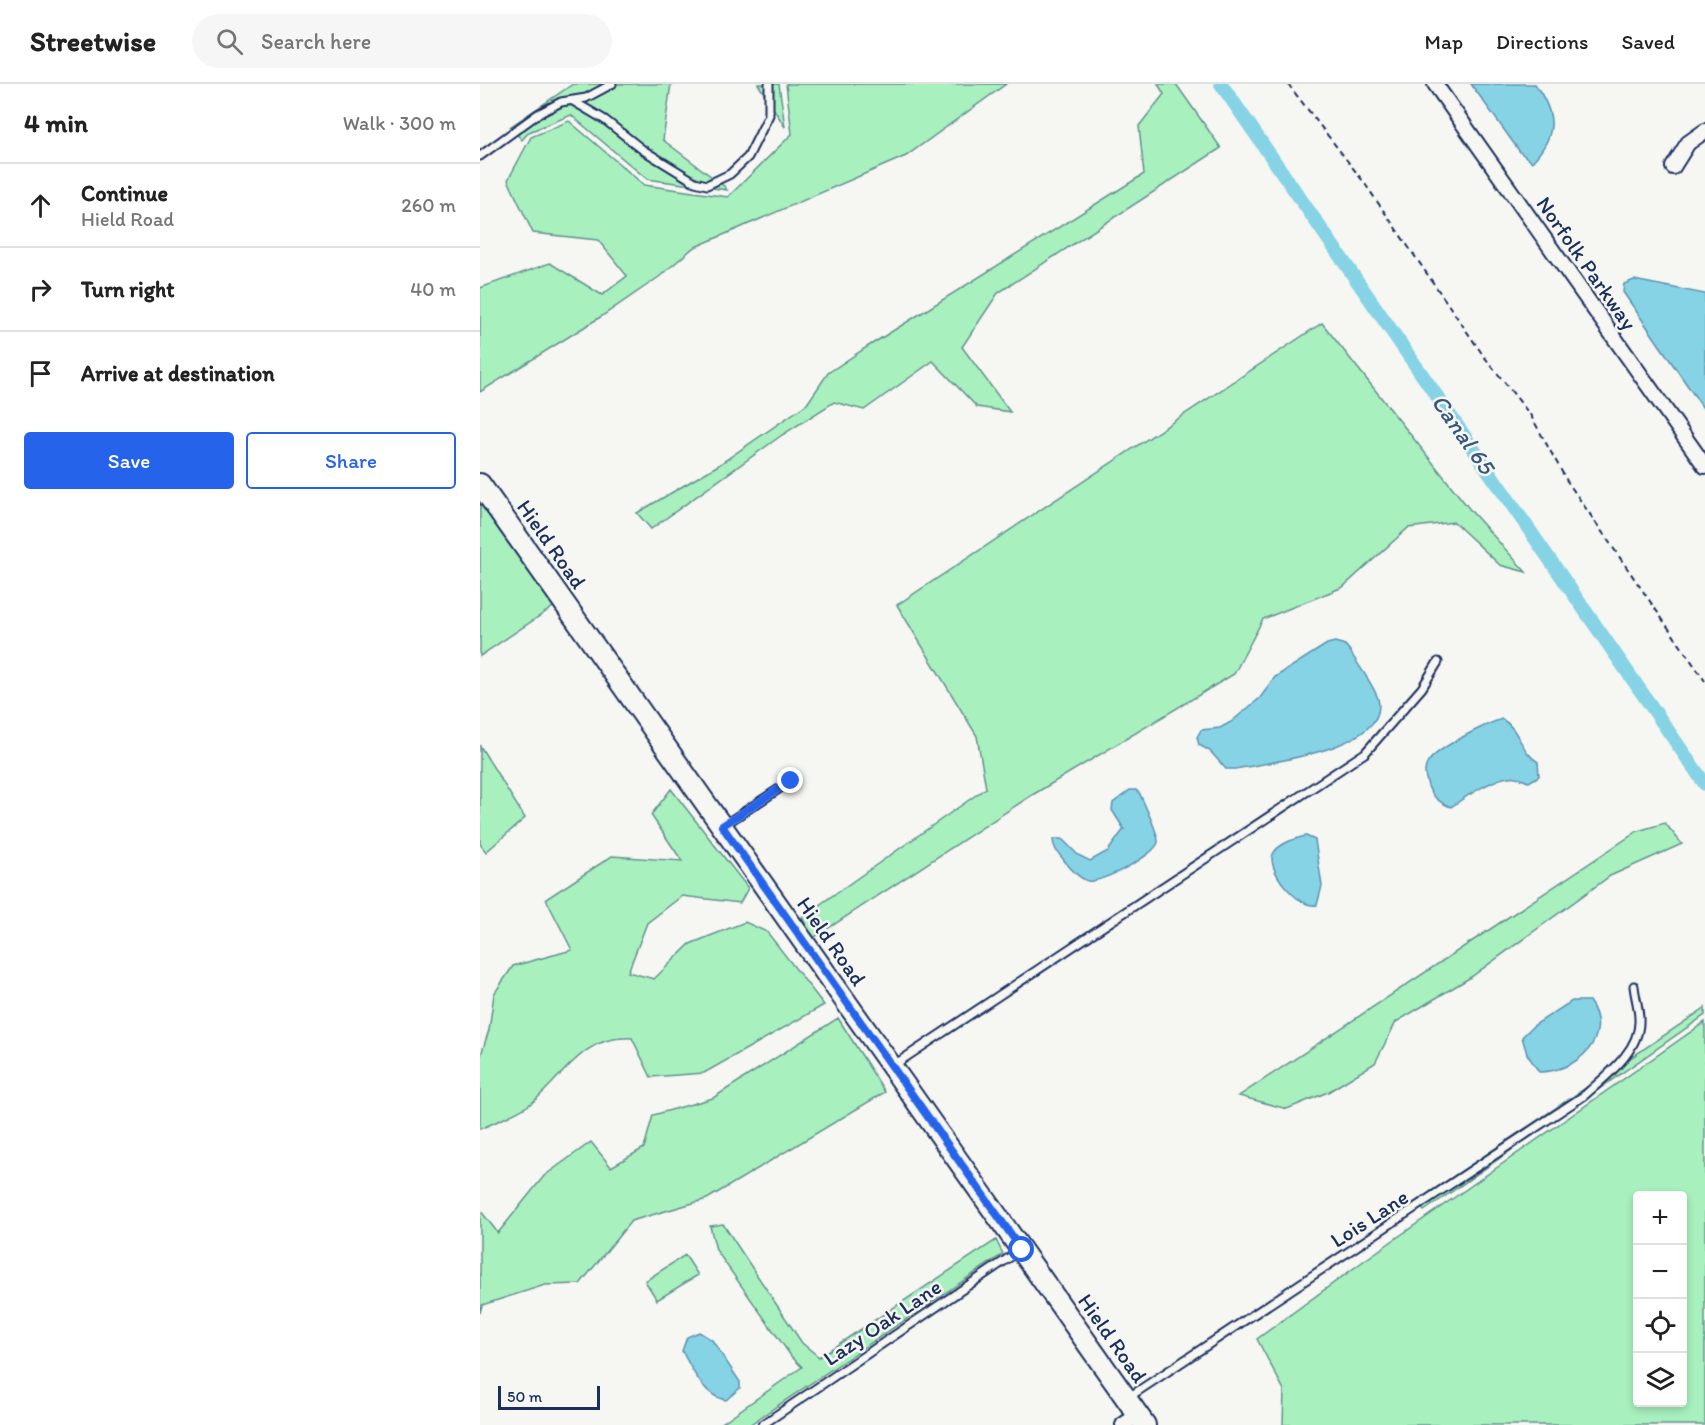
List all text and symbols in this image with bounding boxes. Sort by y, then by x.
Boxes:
search box [192,14,612,68]
text: Streetwise [30,24,156,58]
icon: search [213,25,246,58]
text: Search here [261,28,371,55]
text: Map [1425,29,1463,54]
text: Directions [1496,29,1588,54]
text: Saved [1621,29,1675,54]
text: 4 min [24,107,88,139]
text: Walk · 300 m [343,111,456,135]
text: Continue [81,180,168,207]
icon: ahead [24,189,57,222]
street label: Norfolk Parkway [1530,191,1643,336]
text: 260 m [401,193,456,217]
text: Hield Road [81,207,174,231]
icon: right [24,273,57,306]
text: Turn right [81,276,175,303]
text: 40 m [410,277,456,301]
icon: arrive [24,357,57,390]
text: Arrive at destination [81,360,275,387]
water label: Canal 65 [1425,388,1503,481]
button: Save [24,432,234,489]
button: Share [246,432,456,489]
street label: Hield Road [511,495,592,594]
route end [777,767,803,793]
street label: Hield Road [791,892,872,991]
street label: Lois Lane [1325,1183,1413,1254]
map controls [1633,1191,1687,1407]
button: + [1633,1191,1687,1245]
route start [1008,1236,1034,1262]
button: − [1633,1245,1687,1299]
street label: Lazy Oak Lane [818,1273,946,1372]
street label: Hield Road [1072,1289,1153,1388]
button: locate [1633,1299,1687,1353]
button: layers [1633,1353,1687,1407]
scale bar [498,1383,600,1410]
text: 50 m [507,1387,542,1406]

